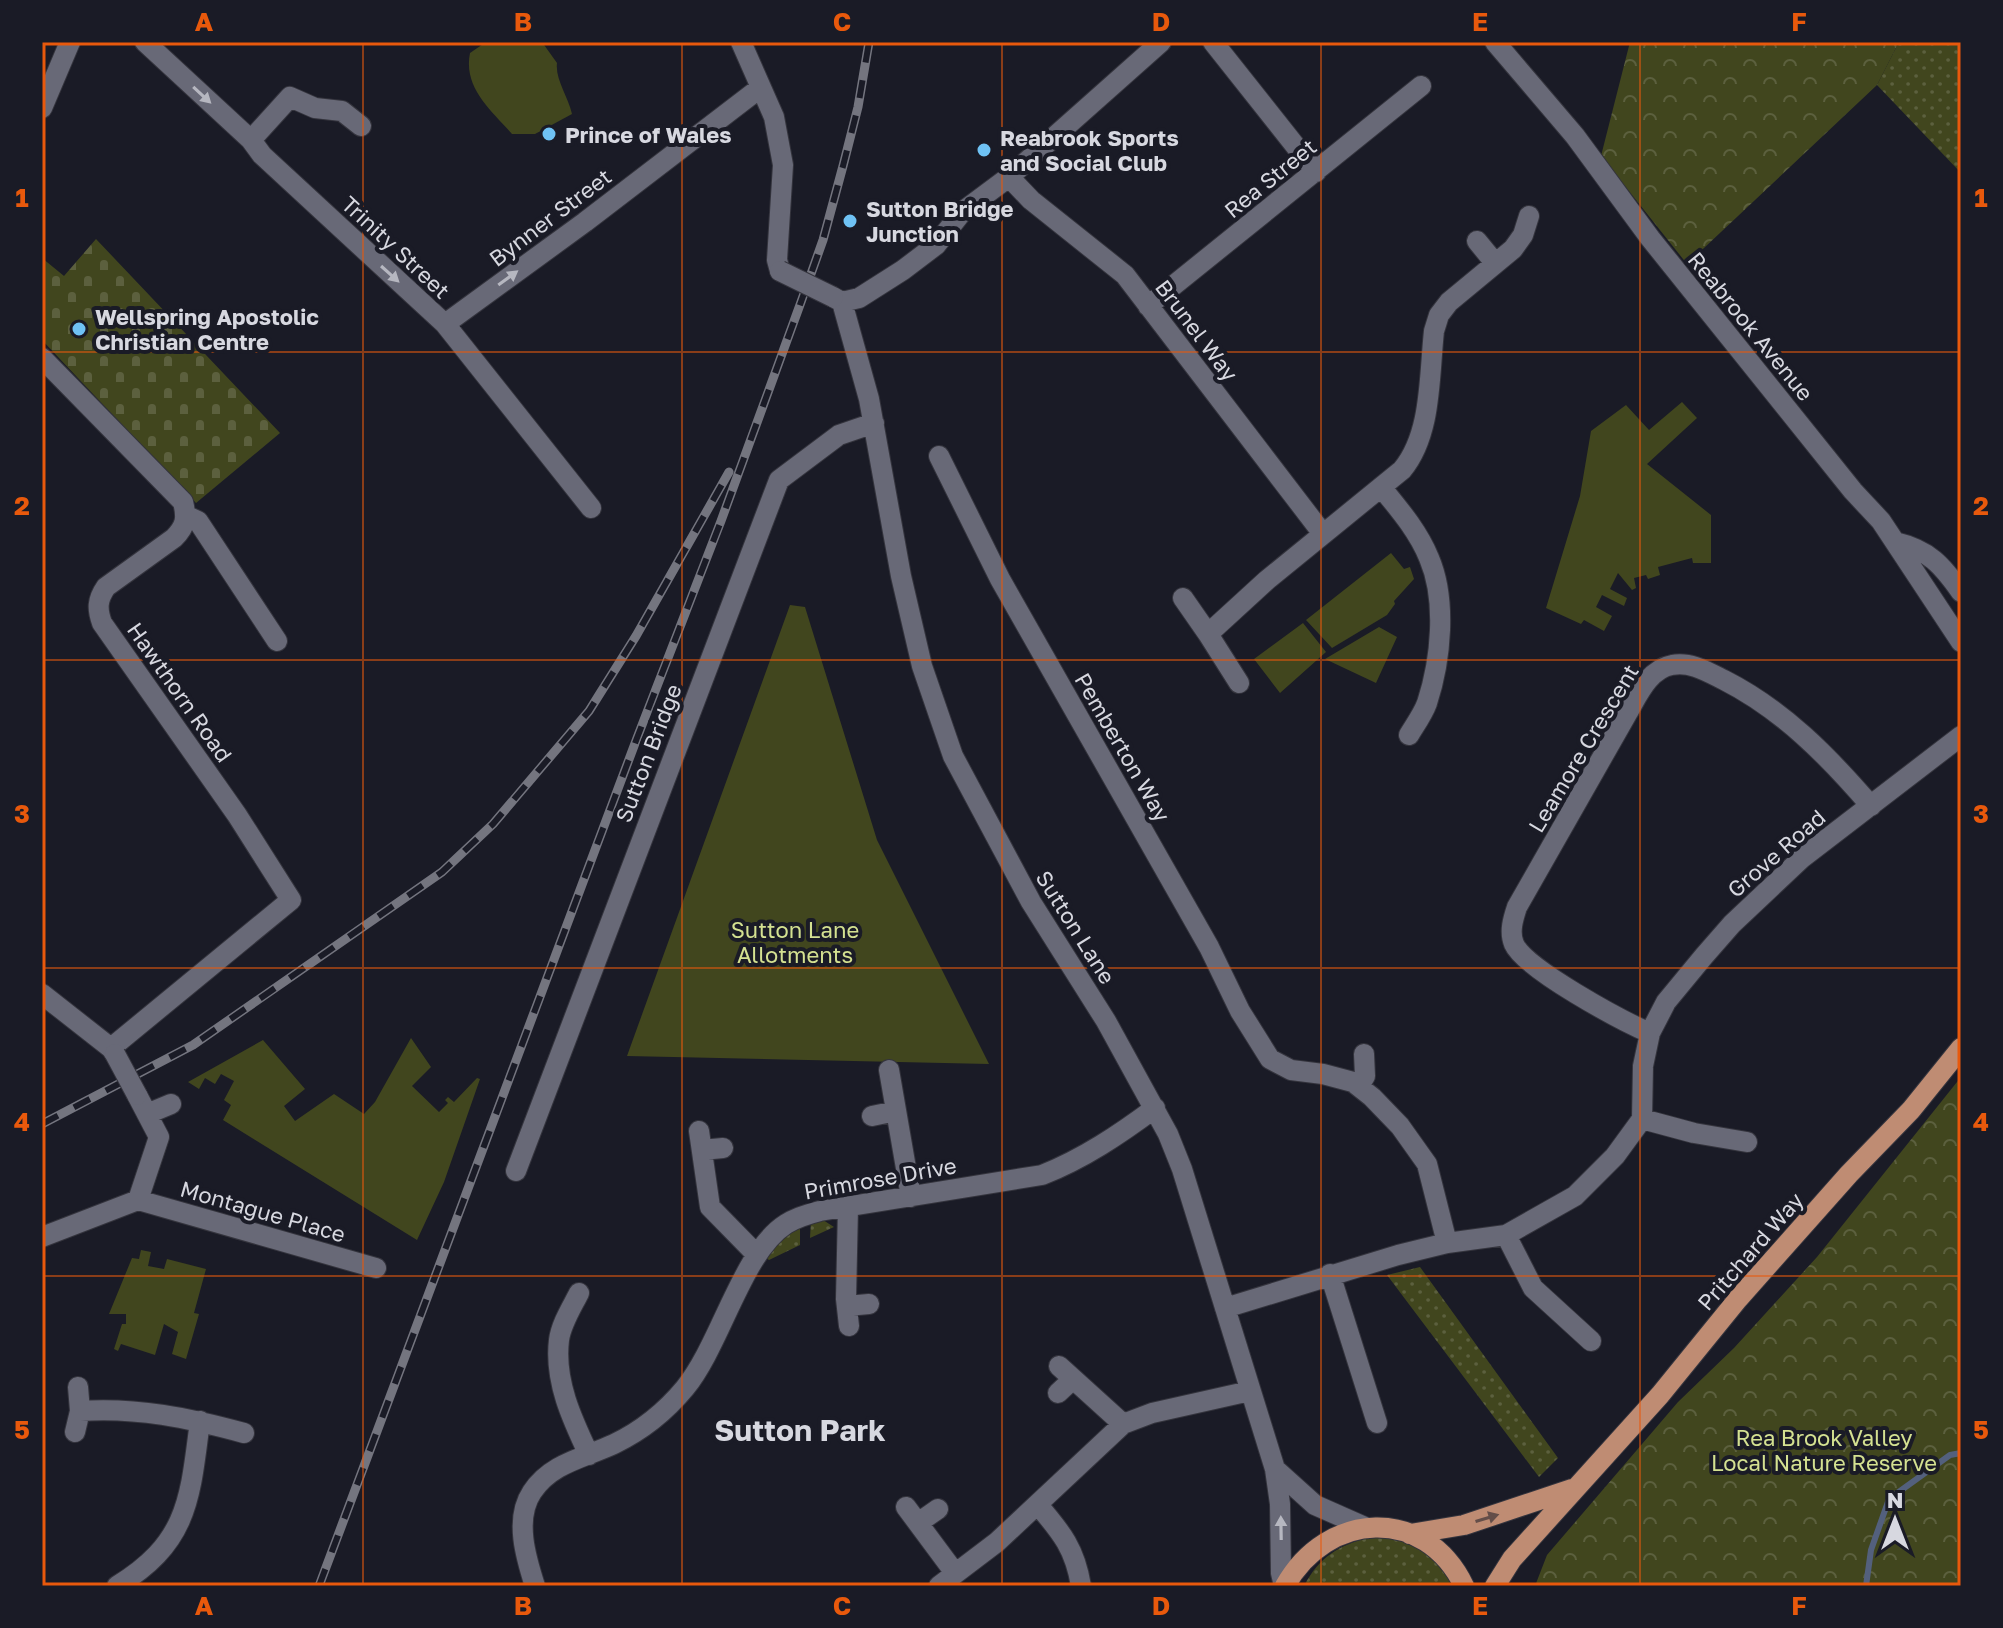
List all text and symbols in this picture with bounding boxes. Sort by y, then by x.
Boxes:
text: A [195,6,214,37]
text: B [514,6,532,37]
text: C [833,6,851,37]
text: D [1152,6,1170,37]
text: E [1472,6,1488,37]
text: F [1791,6,1807,37]
one-way arrow [192,86,211,104]
place label: Prince of Wales [565,121,732,148]
place label: Reabrook Sports and Social Club [1000,124,1179,176]
marker: Prince of Wales [540,125,558,143]
street label: Rea Street [1219,133,1321,223]
marker: Reabrook Sports and Social Club [975,141,993,159]
street label: Bynner Street [484,162,616,272]
text: 1 [15,182,29,213]
text: 1 [1974,182,1988,213]
street label: Trinity Street [336,190,456,304]
place label: Sutton Bridge Junction [866,195,1013,247]
marker: Sutton Bridge Junction [841,212,859,230]
street label: Reabrook Avenue [1683,246,1819,406]
one-way arrow [380,265,399,283]
one-way arrow [497,271,518,287]
street label: Brunel Way [1150,274,1244,386]
place label: Wellspring Apostolic Christian Centre [95,303,319,355]
marker: Wellspring Apostolic Christian Centre [70,320,88,338]
text: 2 [14,490,30,521]
text: 2 [1973,490,1989,521]
street label: Hawthorn Road [122,617,238,767]
street label: Leamore Crescent [1522,659,1644,837]
street label: Pemberton Way [1069,668,1177,826]
street label: Sutton Bridge [609,680,687,826]
text: 3 [14,798,30,829]
text: 3 [1973,798,1989,829]
street label: Grove Road [1722,803,1830,903]
street label: Sutton Lane [1031,865,1121,989]
park label: Sutton Lane Allotments [731,916,859,968]
text: 4 [14,1106,30,1137]
text: 4 [1973,1106,1989,1137]
street label: Primrose Drive [802,1151,958,1205]
street label: Montague Place [177,1175,349,1247]
street label: Pritchard Way [1691,1186,1809,1316]
district label: Sutton Park [714,1412,886,1448]
text: 5 [14,1414,30,1445]
text: 5 [1973,1414,1989,1445]
park label: Rea Brook Valley Local Nature Reserve [1711,1424,1937,1476]
north arrow [1855,1480,1935,1560]
text: N [1887,1486,1903,1513]
one-way arrow [1475,1511,1499,1524]
one-way arrow [1275,1515,1287,1540]
text: A [195,1590,214,1621]
text: B [514,1590,532,1621]
text: C [833,1590,851,1621]
text: D [1152,1590,1170,1621]
text: E [1472,1590,1488,1621]
text: F [1791,1590,1807,1621]

